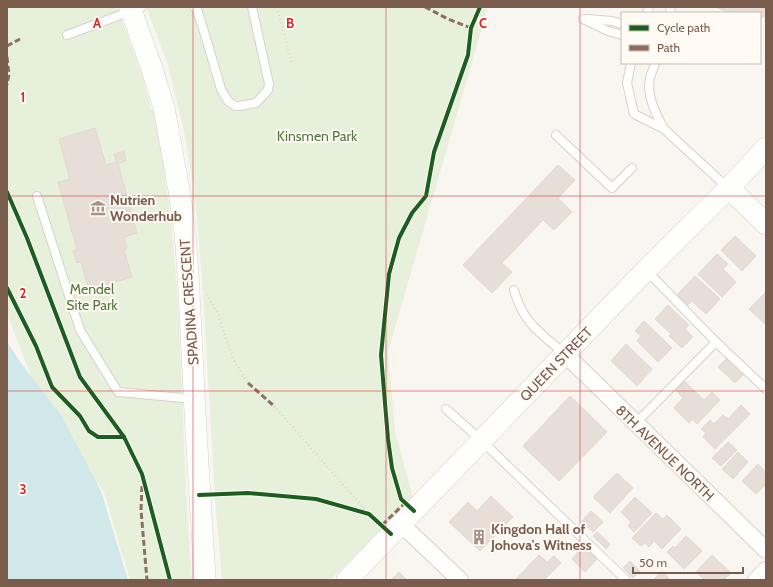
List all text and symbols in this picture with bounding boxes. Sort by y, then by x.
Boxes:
legend [621,12,761,64]
text: A [93,15,102,31]
text: B [286,15,294,31]
text: C [479,15,487,31]
text: Cycle path [657,20,710,35]
text: Path [657,40,680,55]
text: 1 [21,89,25,105]
park label: Kinsmen Park [277,127,358,145]
place label: Nutrien Wonderhub [110,191,182,225]
museum icon: Nutrien Wonderhub [89,199,107,217]
street label: SPADINA CRESCENT [176,238,202,366]
park label: Mendel Site Park [66,280,118,314]
text: 2 [20,285,27,301]
street label: QUEEN STREET [516,323,596,405]
street label: 8TH AVENUE NORTH [612,401,718,505]
text: 3 [19,481,27,497]
place label: Kingdon Hall of Johova's Witness [490,520,592,554]
building icon: Kingdon Hall of Johova's Witness [470,528,488,546]
scale bar [633,549,743,575]
text: 50 m [639,555,667,570]

